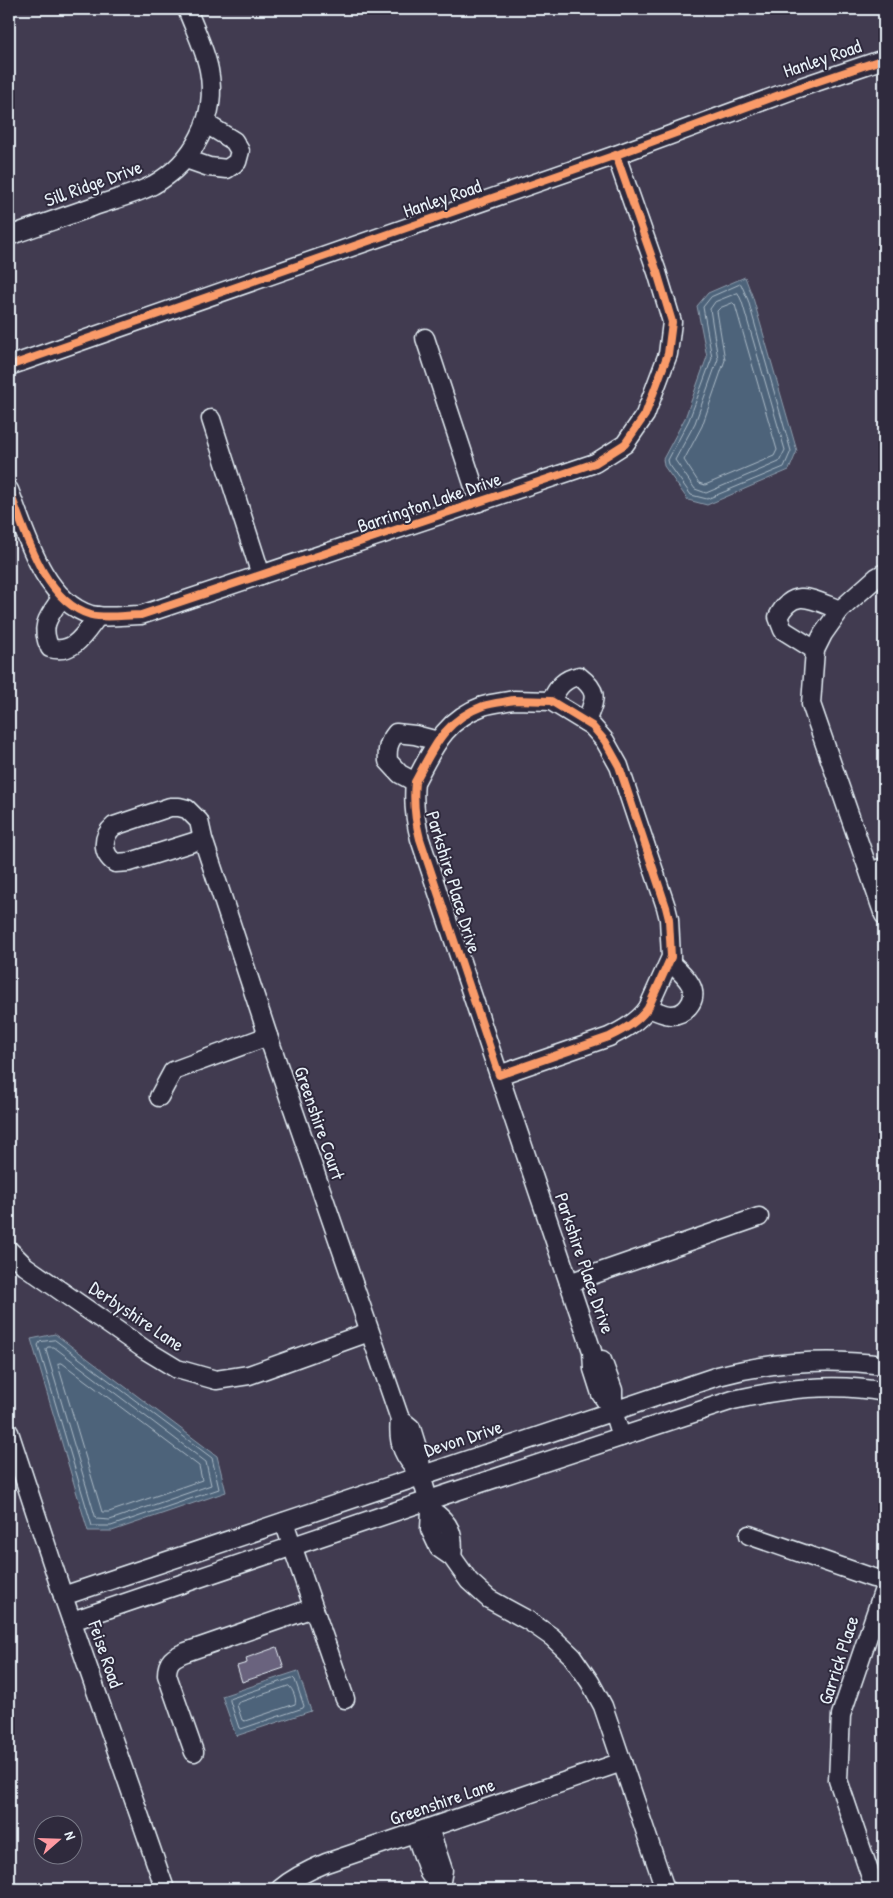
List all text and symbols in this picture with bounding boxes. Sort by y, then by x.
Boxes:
street label: Hanley Road [779,32,865,83]
street label: Sill Ridge Drive [41,153,146,213]
street label: Hanley Road [399,172,485,223]
street label: Barrington Lake Drive [354,465,505,539]
street label: Parkshire Place Drive [420,808,488,957]
street label: Greenshire Court [288,1063,352,1184]
street label: Parkshire Place Drive [549,1189,621,1337]
street label: Derbyshire Lane [84,1275,190,1358]
street label: Devon Drive [421,1413,506,1463]
street label: Garrick Place [811,1612,865,1708]
street label: Feise Road [82,1616,130,1692]
street label: Greenshire Lane [386,1771,498,1831]
north arrow [32,1816,82,1866]
text: N [60,1829,81,1843]

